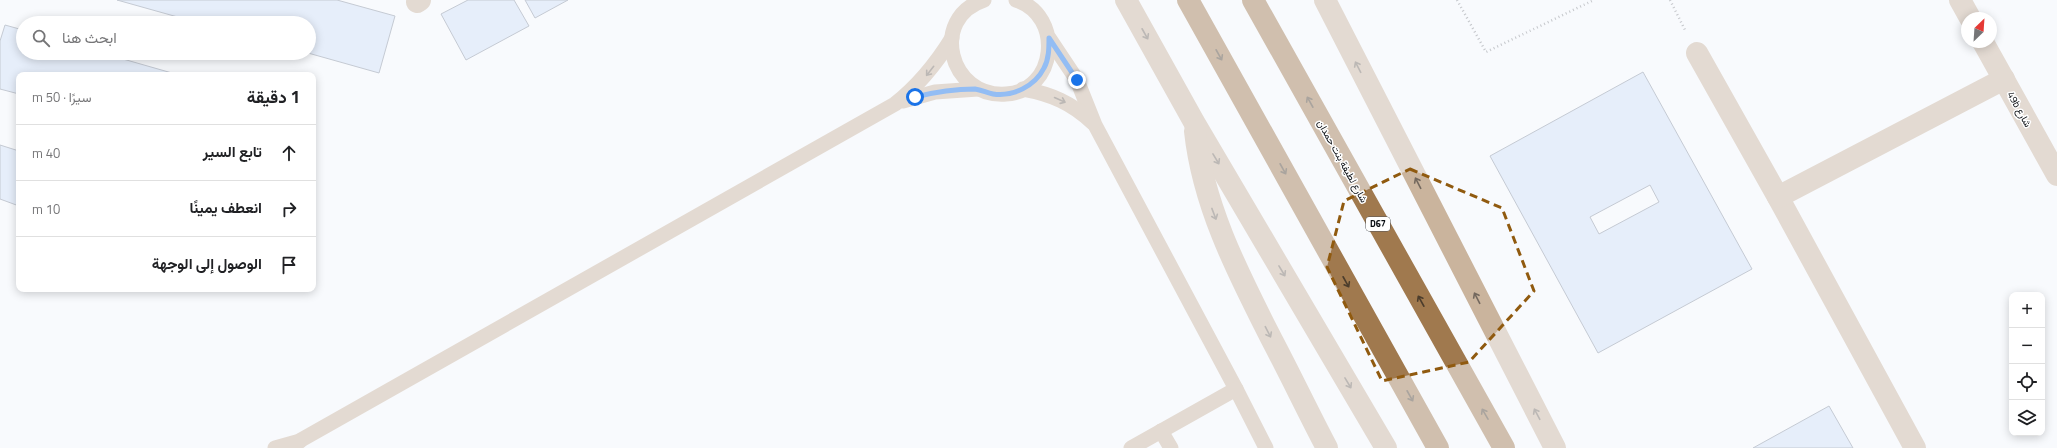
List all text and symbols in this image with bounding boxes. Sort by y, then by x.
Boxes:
north arrow [1961,12,1997,48]
search box [16,16,316,60]
text: ابحث هنا [62,26,117,49]
icon: search [30,27,52,49]
one-way arrow [1142,28,1150,40]
one-way arrow [1216,49,1224,61]
one-way arrow [1354,61,1361,73]
one-way arrow [926,65,934,76]
route end [1068,71,1086,89]
text: 1 دقيقة [247,84,300,110]
text: سيرًا · 50 m [32,87,91,107]
route start [906,88,924,106]
street label: 49b شارع [2004,89,2036,130]
one-way arrow [1054,96,1066,104]
one-way arrow [1305,96,1313,108]
street label: شارع لطيفة بنت حمدان [1314,117,1372,205]
text: تابع السير [203,140,262,163]
icon: ahead [278,142,300,164]
text: 40 m [32,143,60,163]
one-way arrow [1213,153,1221,165]
one-way arrow [1279,163,1287,175]
one-way arrow [1413,177,1421,189]
text: انعطف يمينًا [190,196,262,219]
icon: right [278,198,300,220]
text: 10 m [32,199,60,219]
one-way arrow [1211,208,1219,220]
road number: D67 [1366,217,1390,231]
text: الوصول إلى الوجهة [152,252,262,275]
icon: arrive [278,254,300,276]
one-way arrow [1279,265,1287,277]
one-way arrow [1343,276,1351,288]
one-way arrow [1473,292,1480,304]
map controls [2009,292,2045,436]
button: + [2009,292,2045,328]
one-way arrow [1416,295,1424,307]
one-way arrow [1265,326,1273,338]
button: − [2009,328,2045,364]
button: locate [2009,364,2045,400]
one-way arrow [1345,377,1353,389]
one-way arrow [1406,390,1414,402]
button: layers [2009,400,2045,436]
one-way arrow [1480,408,1488,420]
one-way arrow [1533,408,1540,420]

